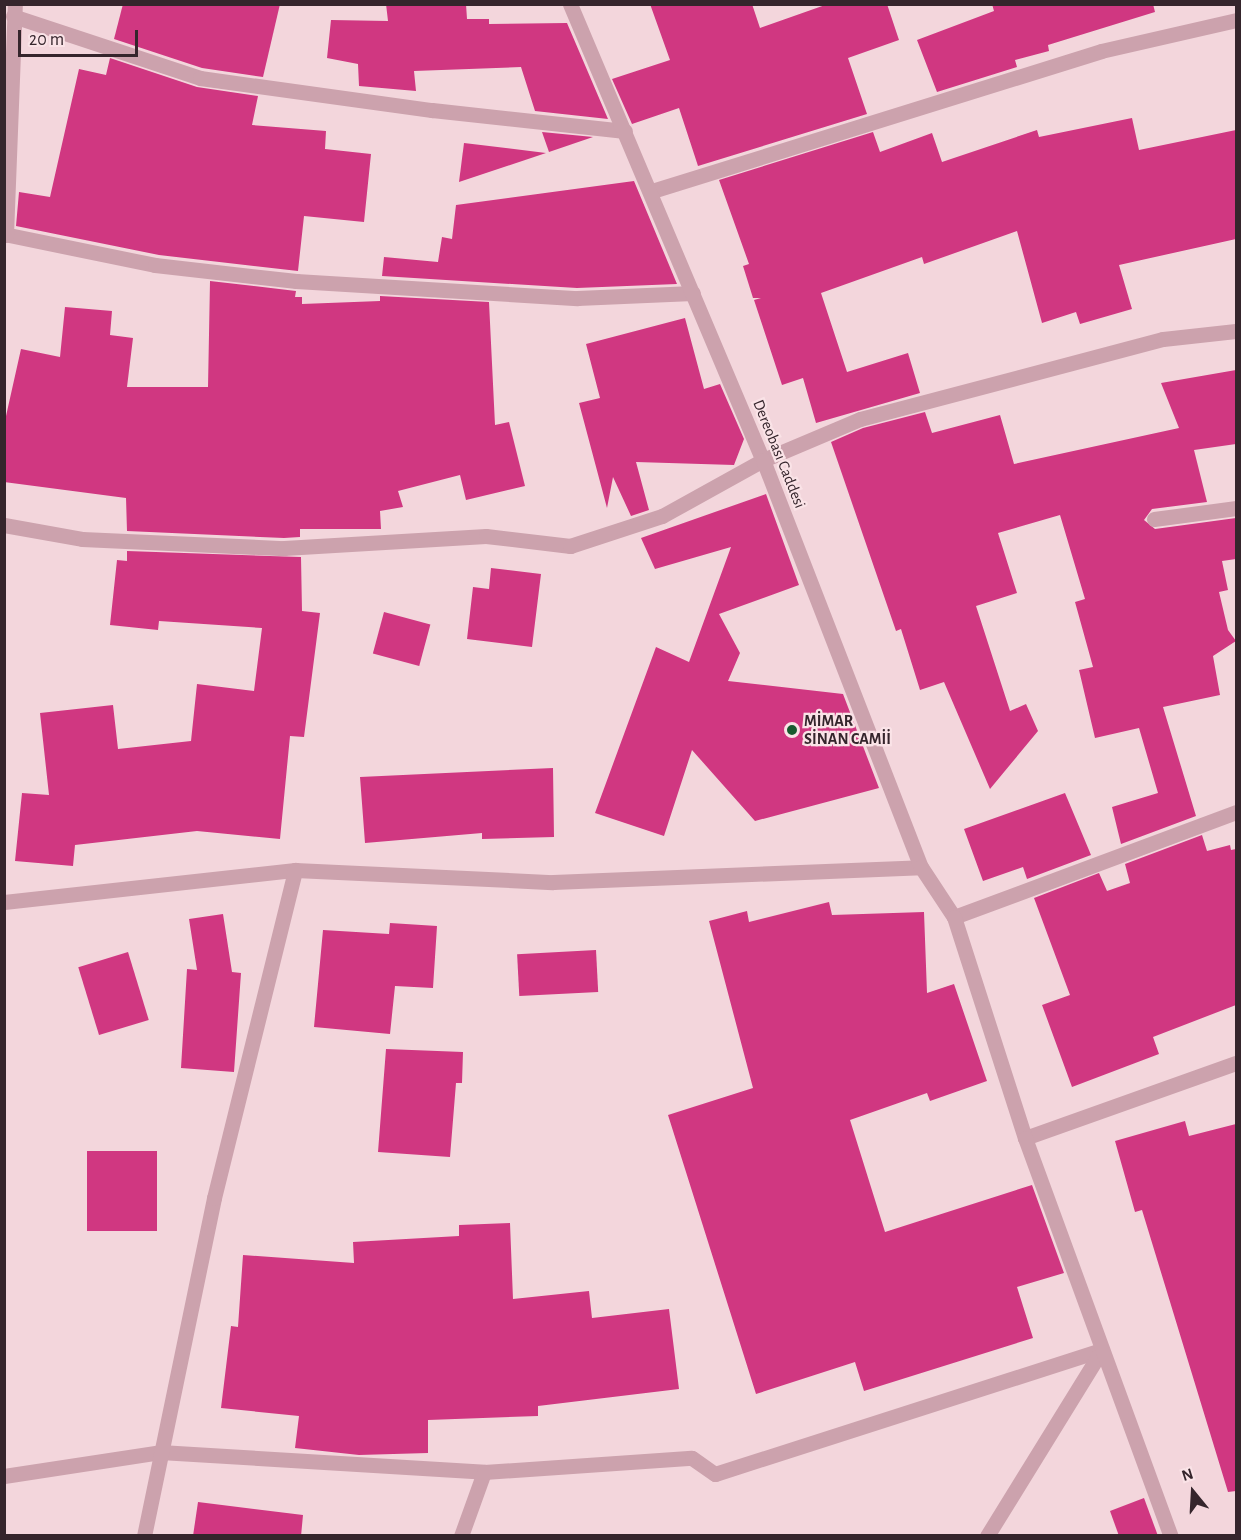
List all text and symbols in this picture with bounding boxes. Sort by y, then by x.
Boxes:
scale bar [21,18,141,56]
text: 20 m [29,31,64,49]
street label: Dereobası Caddesi [748,397,810,511]
place label: MİMAR SİNAN CAMİİ [804,711,891,749]
marker: MİMAR SİNAN CAMİİ [785,723,799,737]
north arrow [1163,1462,1223,1522]
text: N [1180,1466,1195,1484]

